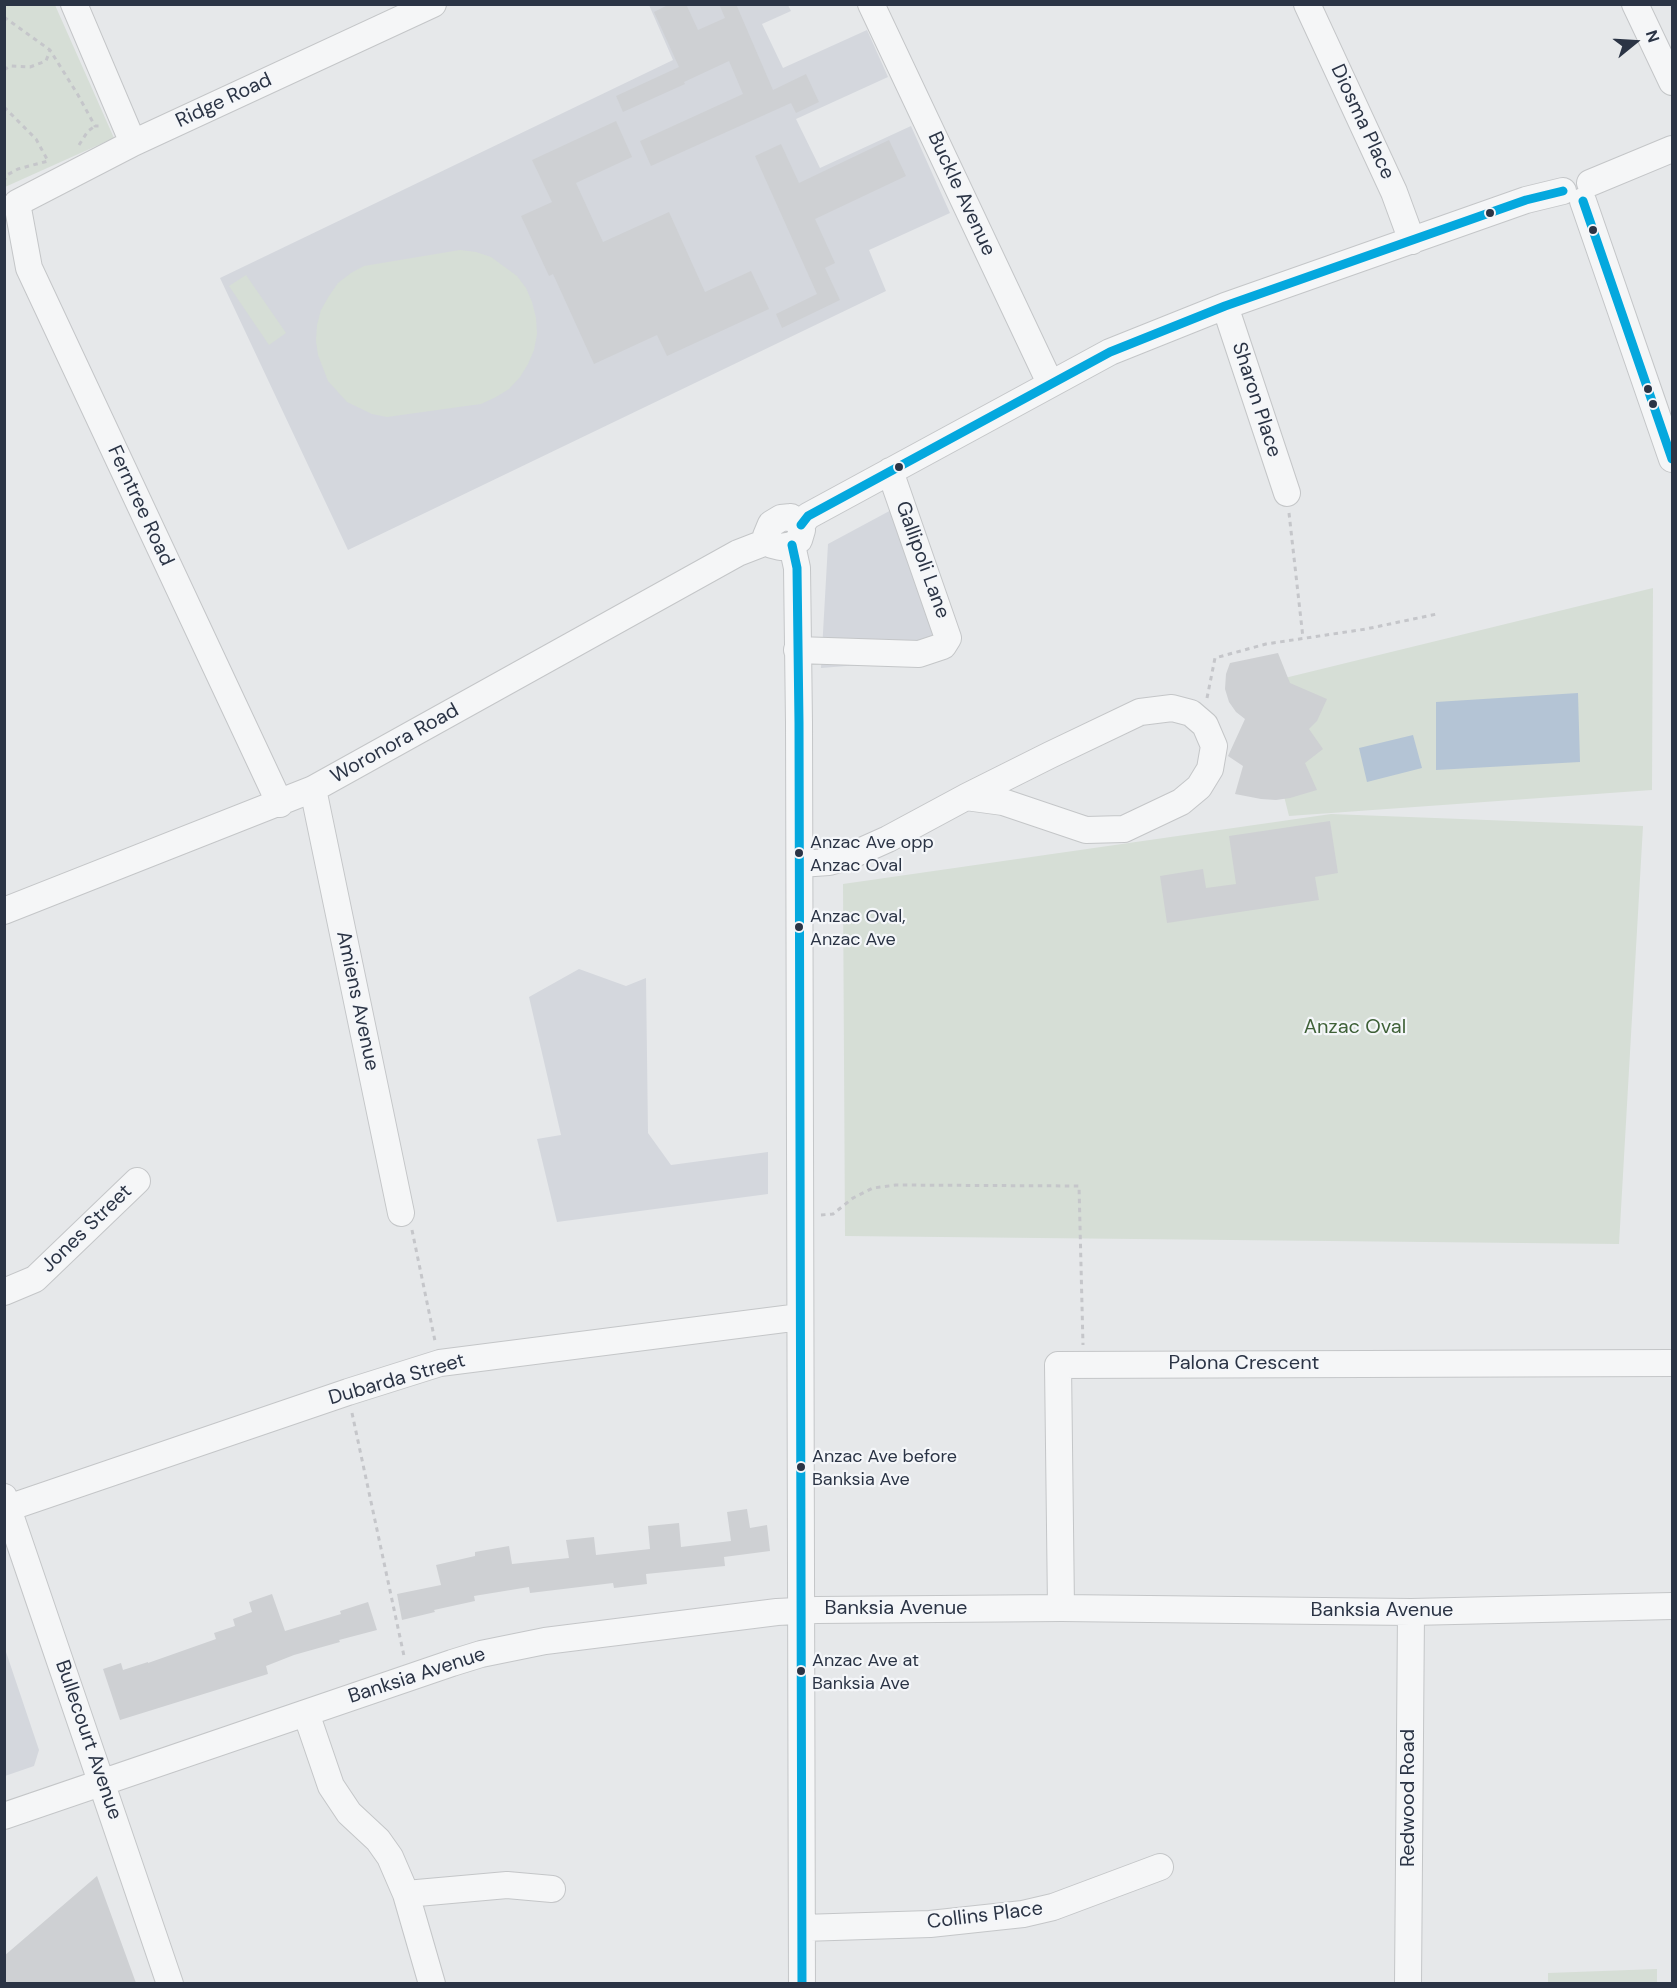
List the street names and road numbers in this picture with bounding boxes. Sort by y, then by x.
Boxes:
street label: Diosma Place [1325,61,1399,183]
street label: Ridge Road [172,68,276,134]
street label: Buckle Avenue [922,128,1000,260]
street label: Sharon Place [1226,340,1286,460]
street label: Ferntree Road [102,442,178,570]
street label: Gallipoli Lane [890,498,954,622]
street label: Woronora Road [327,699,463,789]
street label: Amiens Avenue [330,929,384,1073]
street label: Jones Street [37,1180,137,1278]
street label: Dubarda Street [326,1349,468,1411]
street label: Palona Crescent [1169,1352,1319,1376]
street label: Banksia Avenue [825,1597,967,1621]
street label: Banksia Avenue [1311,1599,1453,1623]
street label: Banksia Avenue [345,1643,489,1709]
street label: Bullecourt Avenue [49,1657,127,1823]
street label: Redwood Road [1397,1729,1421,1867]
street label: Collins Place [926,1897,1044,1935]

